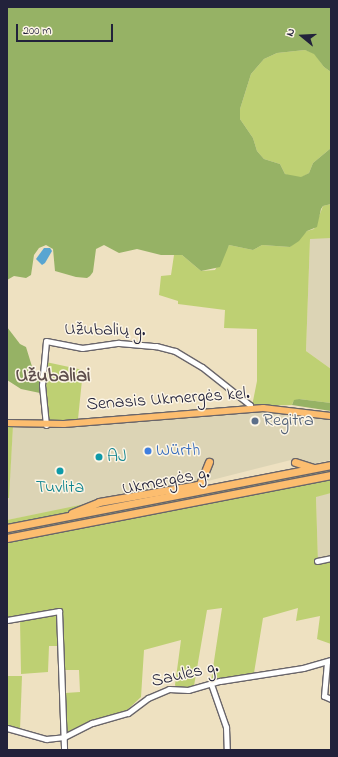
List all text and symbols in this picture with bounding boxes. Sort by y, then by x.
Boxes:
scale bar [18,16,115,42]
north arrow [282,16,322,56]
text: 200 m [23,22,52,40]
text: N [282,26,299,38]
street label: Užubalių g. [64,319,146,343]
district label: Užubaliai [15,364,91,388]
street label: Senasis Ukmergės kel. [86,384,250,416]
place label: Regitra [263,410,314,432]
marker: Regitra [250,416,260,426]
place label: Würth [156,440,200,462]
place label: AJ [107,446,127,468]
marker: Würth [143,446,153,456]
marker: AJ [94,452,104,462]
street label: Ukmergės g. [121,463,211,501]
marker: Tuvlita [55,466,65,476]
place label: Tuvlita [36,477,84,499]
street label: Saulės g. [149,657,221,693]

